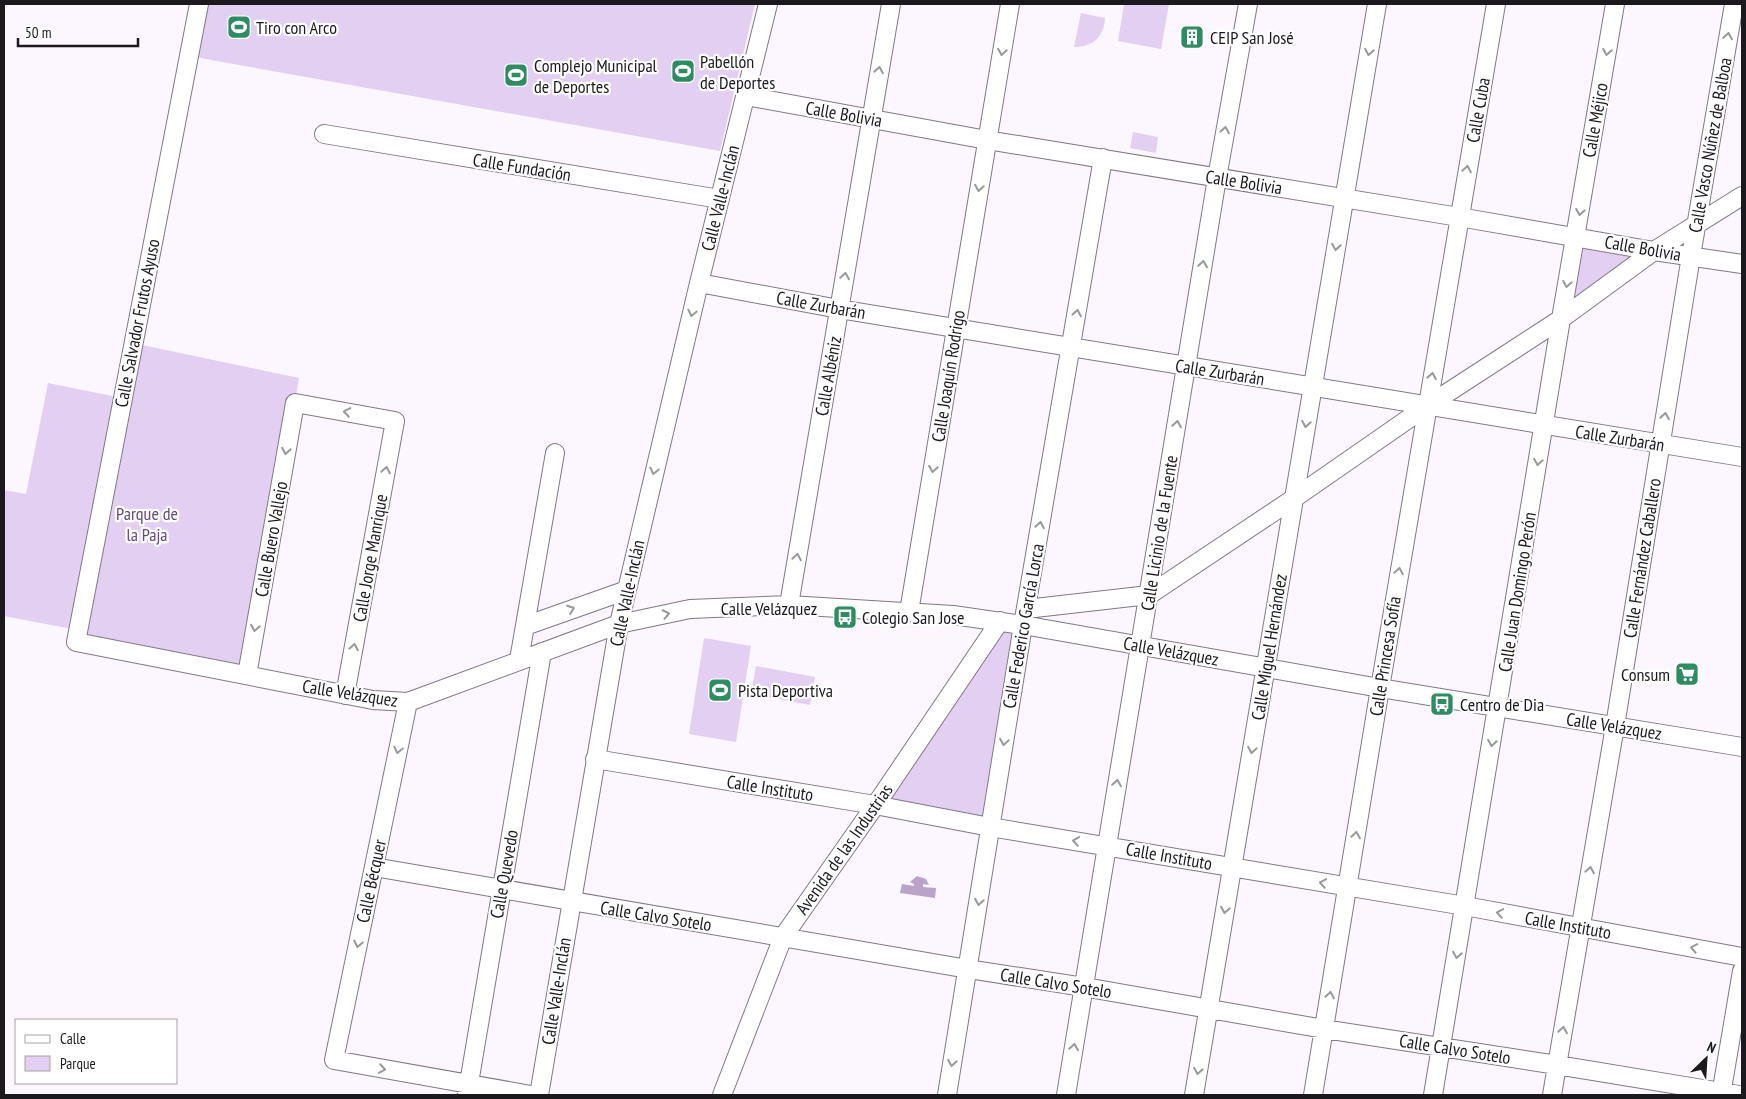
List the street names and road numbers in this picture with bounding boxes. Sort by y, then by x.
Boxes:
street label: Calle Vasco Núñez de Balboa [1683,56,1737,234]
street label: Calle Cuba [1461,76,1495,144]
street label: Calle Méjico [1577,81,1613,159]
street label: Calle Bolivia [804,96,884,132]
street label: Calle Valle-Inclán [696,143,744,253]
street label: Calle Fundación [471,148,573,186]
street label: Calle Bolivia [1204,165,1284,199]
street label: Calle Bolivia [1603,230,1683,266]
street label: Calle Salvador Frutos Ayuso [109,237,165,409]
street label: Calle Zurbarán [775,286,867,324]
street label: Calle Joaquín Rodrigo [926,308,970,444]
street label: Calle Albéniz [810,334,846,418]
street label: Calle Zurbarán [1174,354,1266,390]
street label: Calle Zurbarán [1574,420,1666,456]
street label: Calle Licinio de la Fuente [1135,454,1183,612]
street label: Calle Fernández Caballero [1618,476,1666,639]
street label: Calle Buero Vallejo [250,479,293,599]
street label: Calle Jorge Manrique [347,492,393,624]
street label: Calle Juan Domingo Perón [1493,510,1541,674]
street label: Calle Valle-Inclán [605,538,649,648]
street label: Calle Federico García Lorca [997,542,1049,710]
street label: Calle Miguel Hernández [1246,572,1292,722]
street label: Calle Princesa Sofía [1364,594,1406,718]
street label: Calle Velázquez [721,597,817,620]
street label: Calle Velázquez [1122,631,1220,671]
street label: Calle Velázquez [301,674,399,712]
street label: Calle Velázquez [1565,707,1663,745]
street label: Calle Instituto [725,770,815,806]
street label: Avenida de las Industrias [790,779,898,919]
street label: Calle Quevedo [485,828,523,920]
street label: Calle Bécquer [351,837,391,925]
street label: Calle Instituto [1124,837,1214,875]
street label: Calle Calvo Sotelo [599,896,714,936]
street label: Calle Instituto [1523,906,1613,944]
street label: Calle Valle-Inclán [536,936,576,1046]
street label: Calle Calvo Sotelo [999,963,1114,1003]
street label: Calle Calvo Sotelo [1398,1029,1513,1069]

